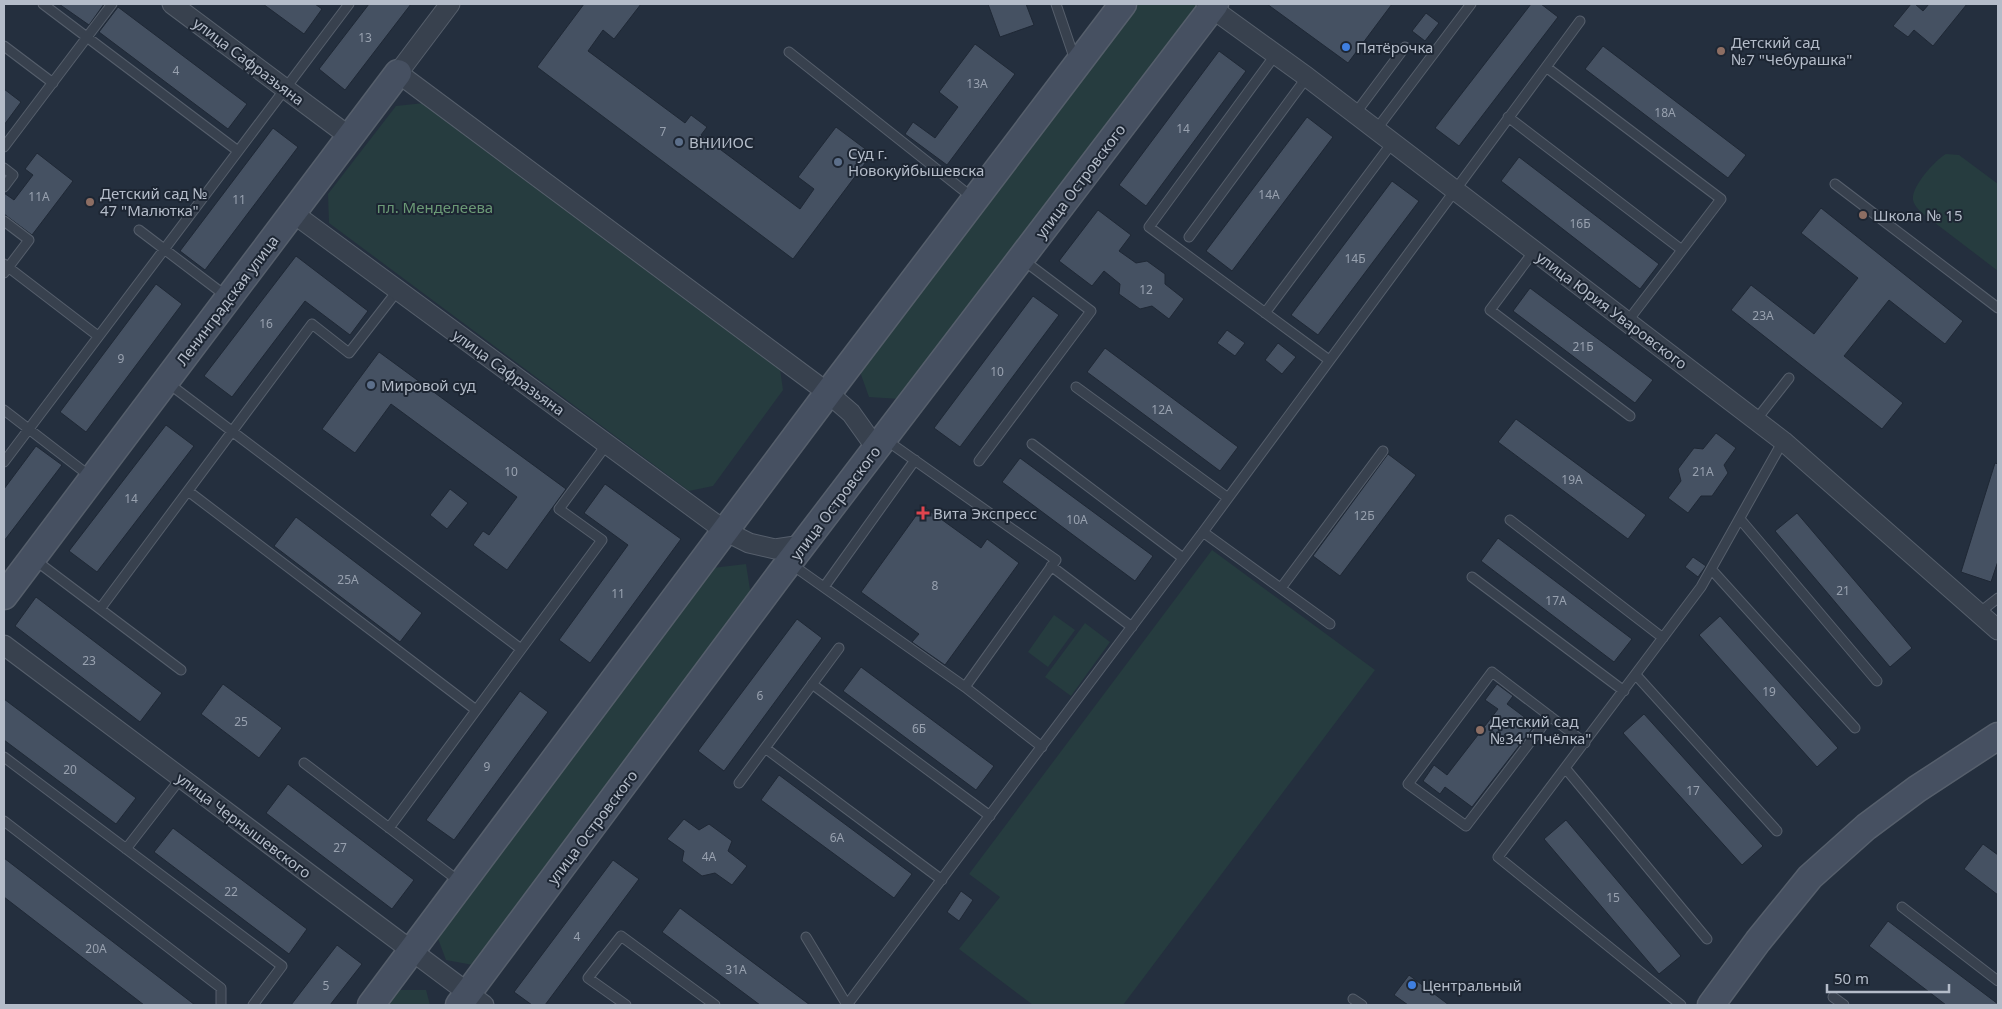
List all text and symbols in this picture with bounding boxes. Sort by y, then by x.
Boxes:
street label: улица Сафразьяна [189,13,309,109]
house number: 13 [358,29,372,46]
place label: Детский сад №7 "Чебурашка" [1731,32,1852,69]
place label: Пятёрочка [1356,37,1433,57]
marker: Пятёрочка [1340,41,1352,53]
marker: Детский сад №7 "Чебурашка" [1715,45,1727,57]
house number: 4 [173,62,180,79]
house number: 13А [966,75,988,92]
house number: 18А [1654,104,1676,121]
street label: улица Островского [1030,120,1130,242]
house number: 14 [1176,120,1190,137]
house number: 7 [660,123,667,140]
place label: ВНИИОС [689,132,754,152]
marker: ВНИИОС [673,136,685,148]
place label: Суд г. Новокуйбышевска [848,143,984,180]
marker: Суд г. Новокуйбышевска [832,156,844,168]
place label: Детский сад № 47 "Малютка" [100,183,208,220]
house number: 14А [1258,186,1280,203]
house number: 11А [28,188,50,205]
house number: 11 [232,191,246,208]
marker: Детский сад № 47 "Малютка" [84,196,96,208]
park label: пл. Менделеева [377,197,493,217]
place label: Школа № 15 [1873,205,1963,225]
marker: Школа № 15 [1857,209,1869,221]
house number: 16Б [1569,215,1591,232]
street label: Ленинградская улица [171,231,283,369]
street label: улица Юрия Уваровского [1532,247,1692,373]
house number: 14Б [1344,250,1366,267]
house number: 12 [1139,281,1153,298]
house number: 23А [1752,307,1774,324]
house number: 16 [259,315,273,332]
street label: улица Сафразьяна [449,324,569,420]
house number: 21Б [1572,338,1594,355]
house number: 9 [118,350,125,367]
house number: 10 [990,363,1004,380]
place label: Мировой суд [381,375,476,395]
marker: Мировой суд [365,379,377,391]
house number: 12А [1151,401,1173,418]
street label: улица Островского [785,442,885,564]
house number: 10 [504,463,518,480]
house number: 21А [1692,463,1714,480]
house number: 19А [1561,471,1583,488]
house number: 14 [124,490,138,507]
place label: Вита Экспресс [933,503,1037,523]
marker: Вита Экспресс [917,507,929,519]
house number: 12Б [1353,507,1375,524]
house number: 10А [1066,511,1088,528]
house number: 25А [337,571,359,588]
house number: 8 [932,577,939,594]
house number: 21 [1836,582,1850,599]
house number: 11 [611,585,625,602]
house number: 17А [1545,592,1567,609]
house number: 23 [82,652,96,669]
house number: 19 [1762,683,1776,700]
house number: 6 [757,687,764,704]
place label: Детский сад №34 "Пчёлка" [1490,711,1591,748]
house number: 25 [234,713,248,730]
house number: 6Б [912,720,926,737]
marker: Детский сад №34 "Пчёлка" [1474,724,1486,736]
house number: 9 [484,758,491,775]
house number: 20 [63,761,77,778]
street label: улица Островского [542,766,642,888]
street label: улица Чернышевского [173,768,316,882]
house number: 17 [1686,782,1700,799]
house number: 6А [830,829,845,846]
house number: 27 [333,839,347,856]
house number: 4А [702,848,717,865]
house number: 22 [224,883,238,900]
house number: 15 [1606,889,1620,906]
house number: 4 [574,928,581,945]
house number: 20А [85,940,107,957]
house number: 31А [725,961,747,978]
scale bar [1827,962,1950,994]
text: 50 m [1834,968,1869,988]
place label: Центральный [1422,975,1522,995]
house number: 5 [323,977,330,994]
marker: Центральный [1406,979,1418,991]

